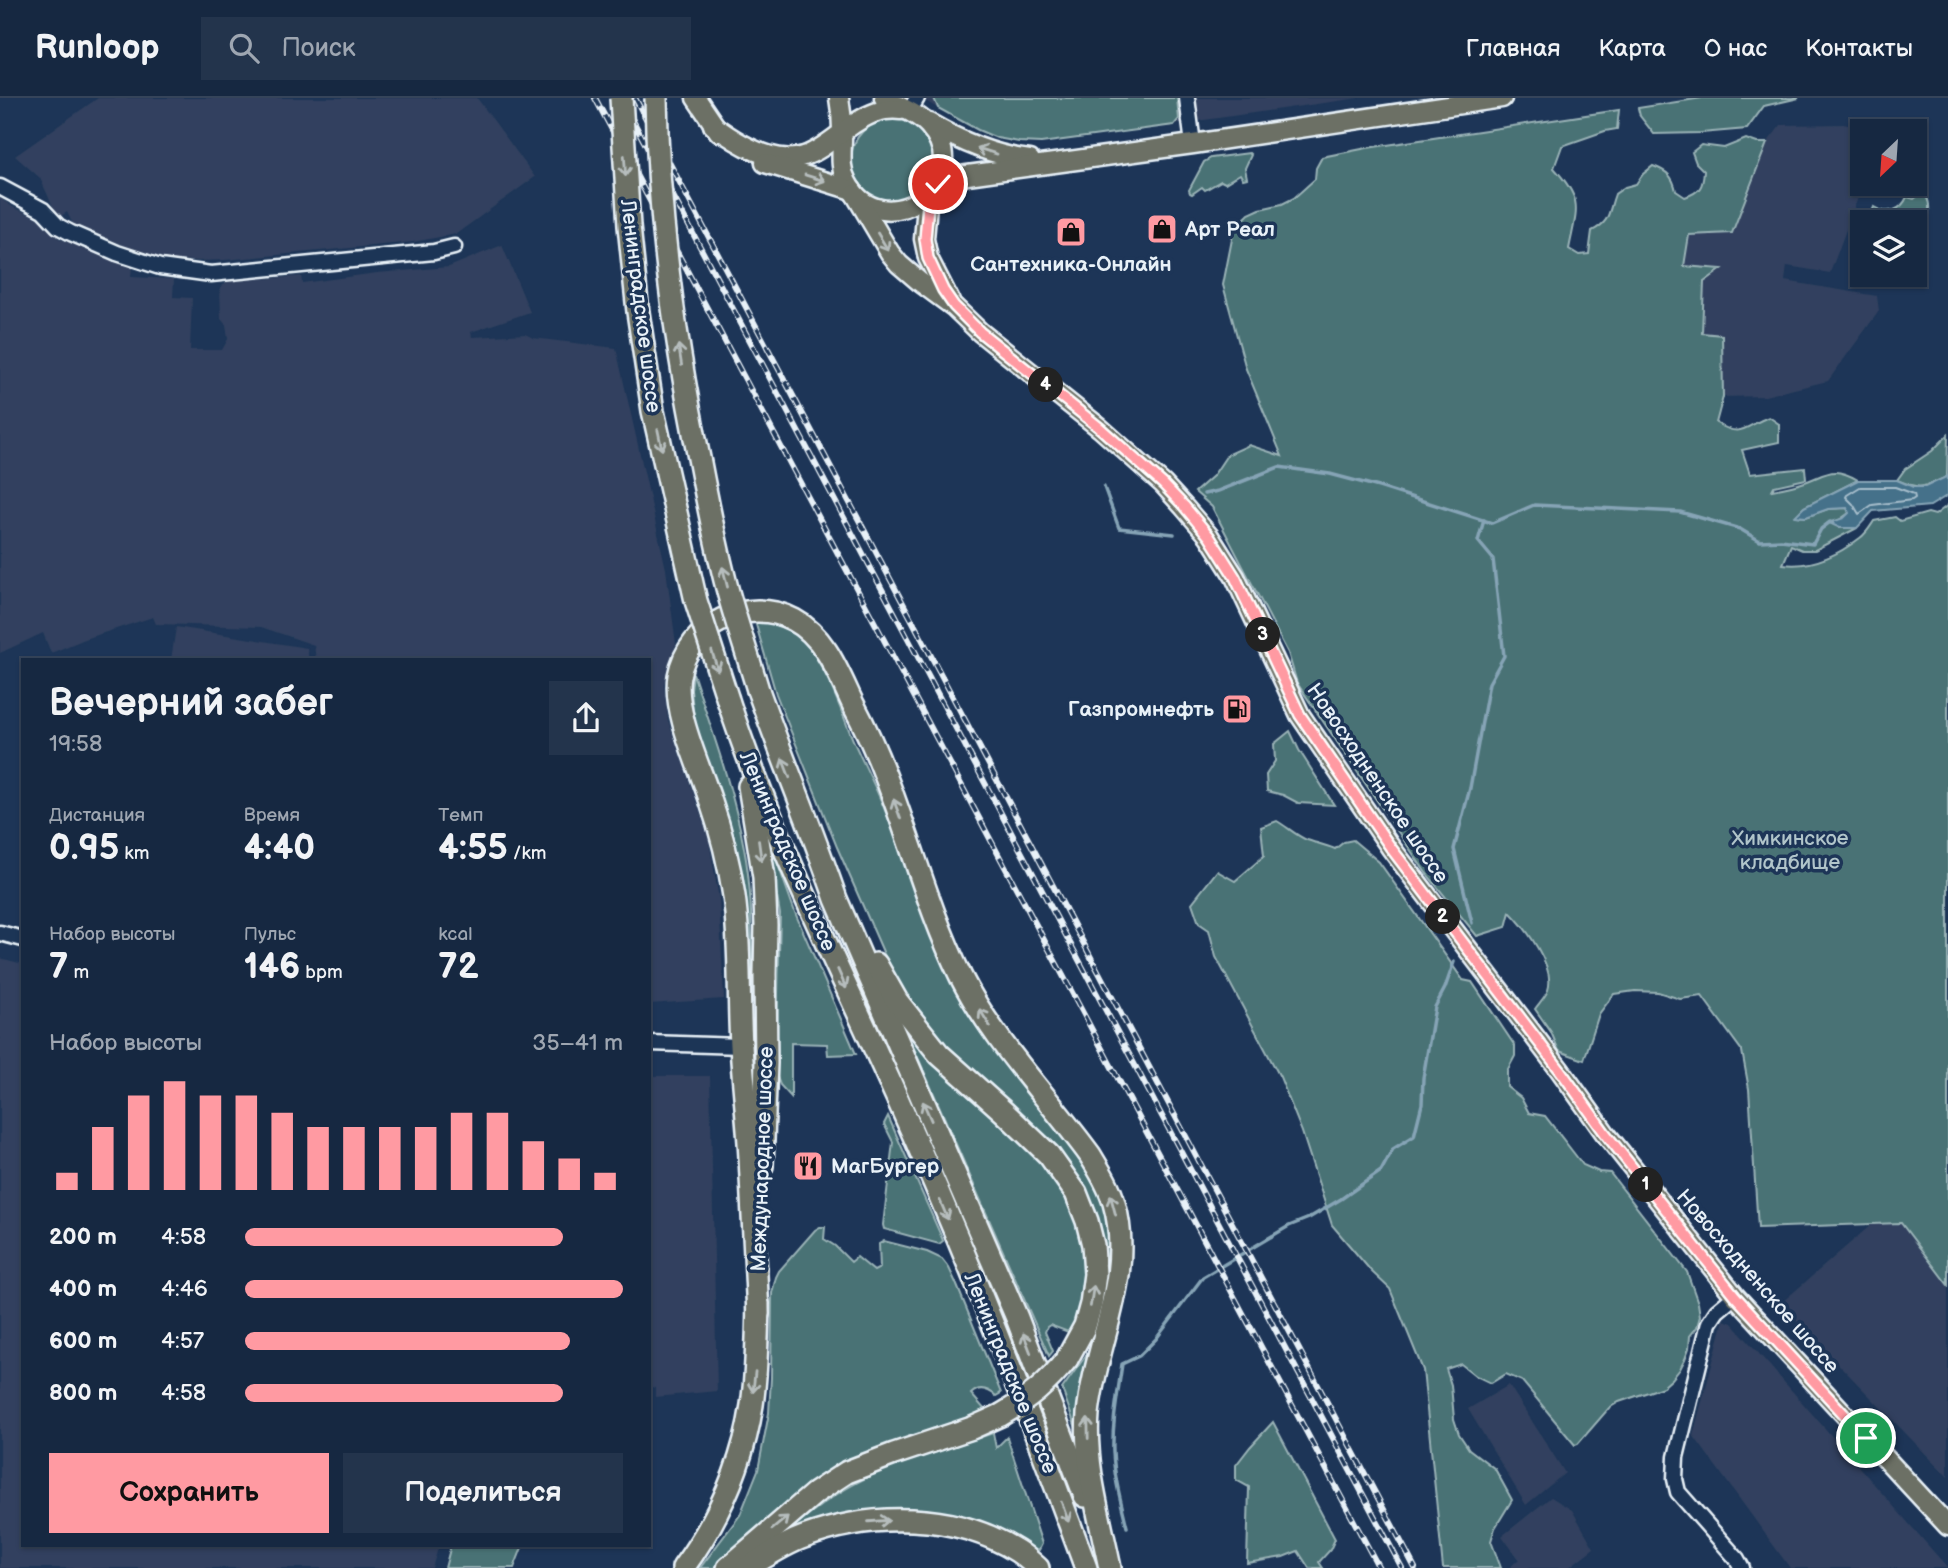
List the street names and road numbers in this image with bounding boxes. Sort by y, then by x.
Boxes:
street label: Ленинградское шоссе [615,197,666,414]
street label: Новосходненское шоссе [1301,679,1454,888]
street label: Ленинградское шоссе [734,747,841,955]
street label: Международное шоссе [746,1046,779,1272]
street label: Новосходненское шоссе [1671,1184,1845,1379]
street label: Ленинградское шоссе [958,1268,1062,1478]

